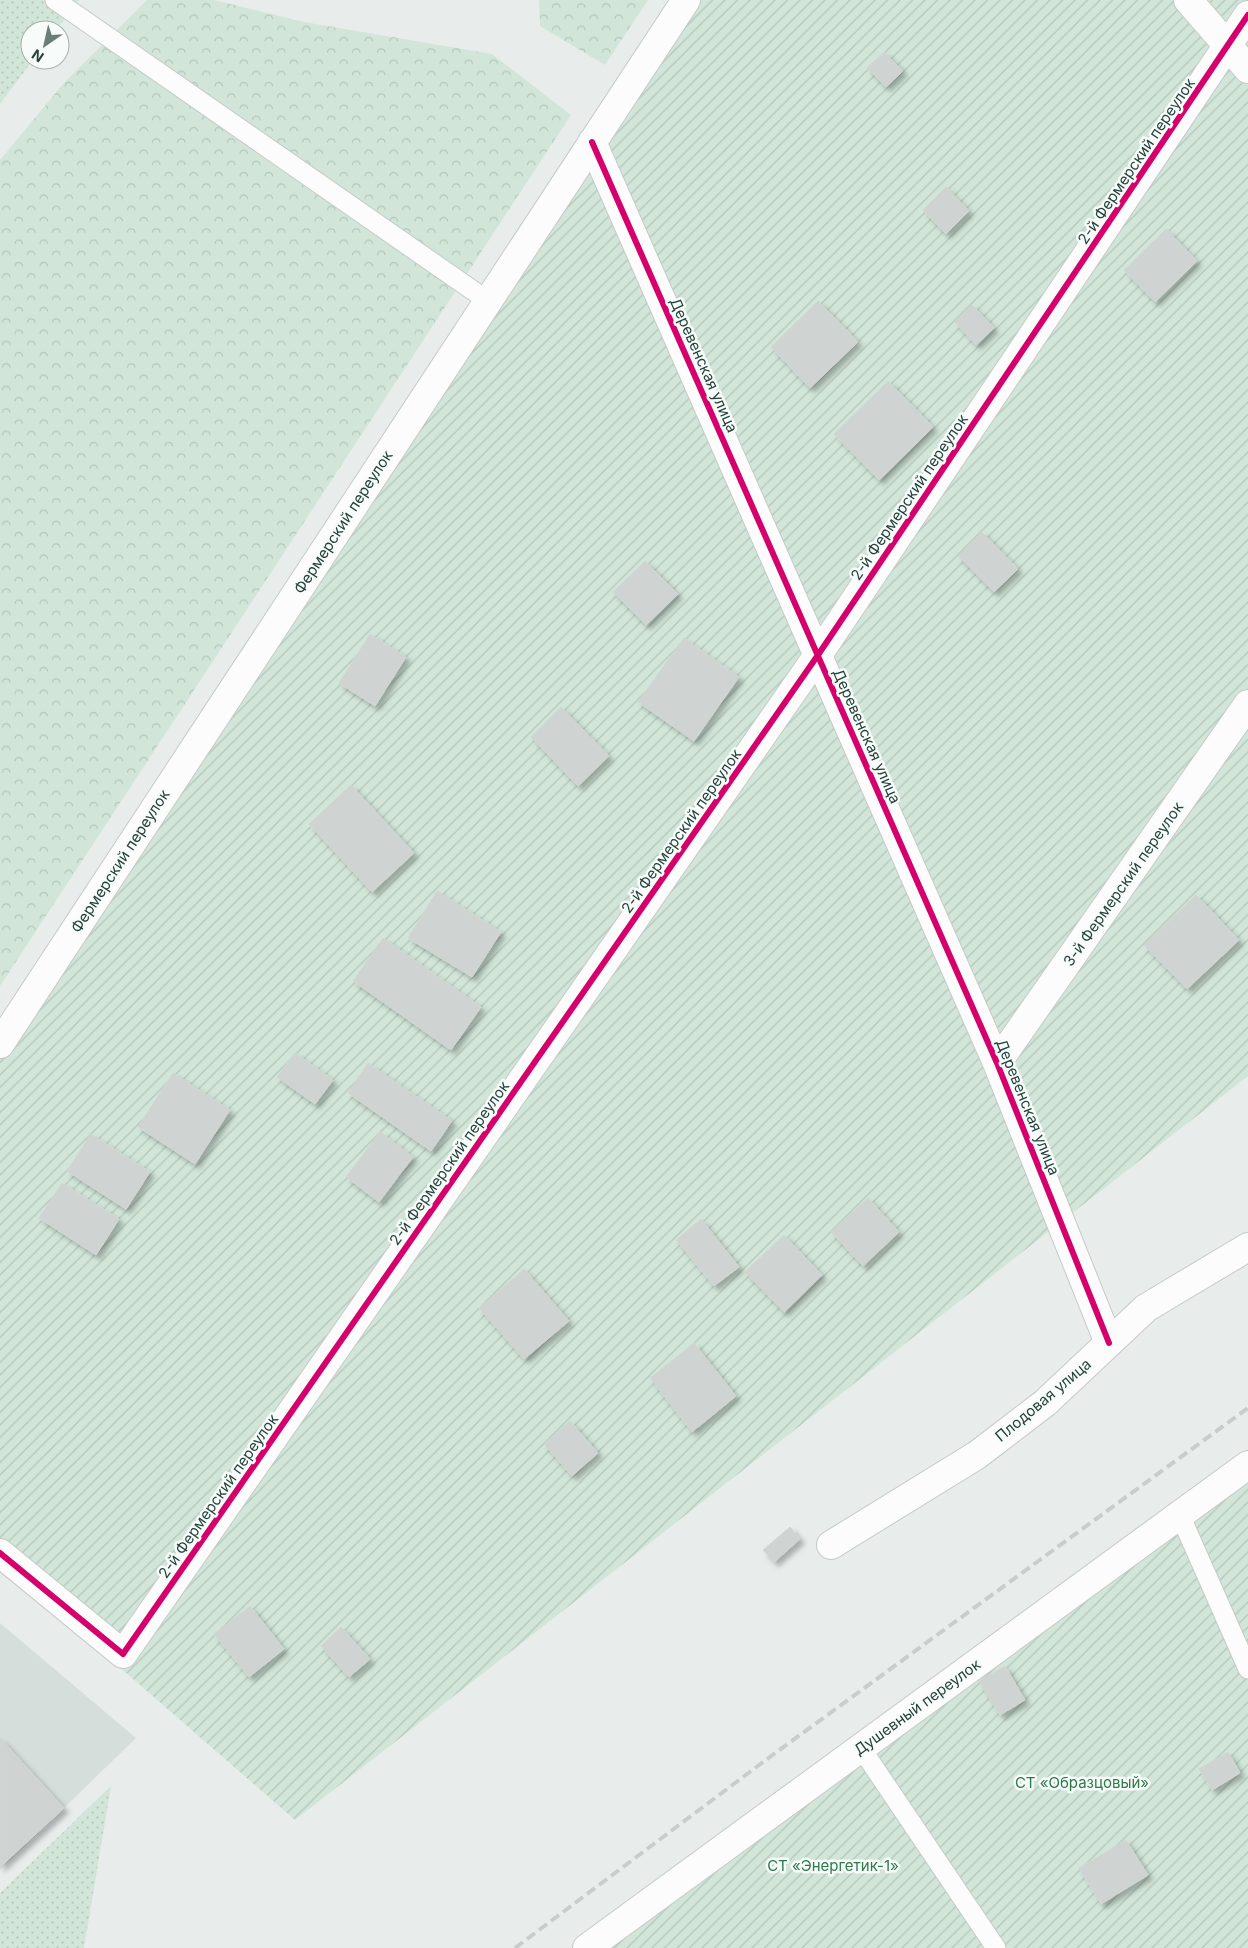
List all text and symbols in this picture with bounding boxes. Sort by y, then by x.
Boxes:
north arrow [20,20,70,70]
text: N [28,46,47,66]
street label: 2-й Фермерский переулок [1073,74,1199,248]
street label: Деревенская улица [666,295,742,435]
street label: 2-й Фермерский переулок [846,410,972,584]
street label: Фермерский переулок [289,447,397,597]
street label: Деревенская улица [829,666,905,806]
street label: 2-й Фермерский переулок [617,745,745,917]
street label: Фермерский переулок [66,786,174,936]
street label: 3-й Фермерский переулок [1059,798,1187,970]
street label: Деревенская улица [992,1036,1064,1178]
street label: 2-й Фермерский переулок [385,1077,513,1249]
street label: Плодовая улица [991,1354,1095,1446]
street label: 2-й Фермерский переулок [154,1410,282,1582]
street label: Душевный переулок [850,1655,984,1759]
park label: СТ «Образцовый» [1015,1773,1149,1792]
park label: СТ «Энергетик-1» [767,1856,899,1875]

